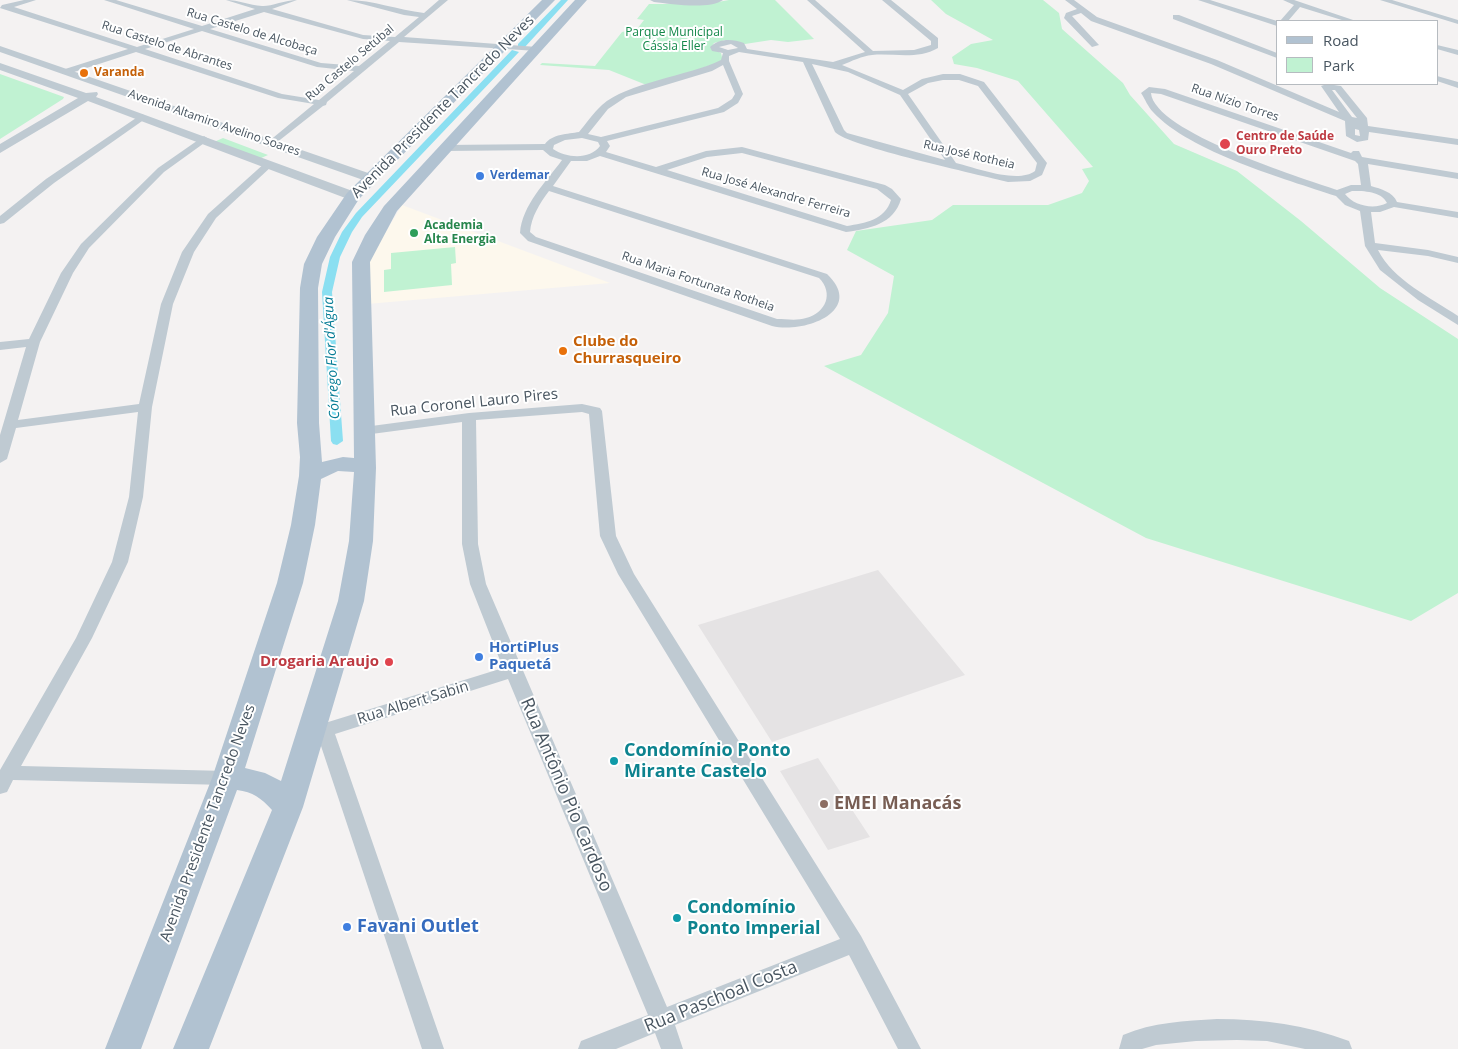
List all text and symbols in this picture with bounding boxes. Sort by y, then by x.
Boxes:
street label: Rua Castelo de Alcobaça [185,5,319,59]
street label: Avenida Presidente Tancredo Neves [348,12,538,202]
street label: Rua Castelo de Abrantes [100,18,234,74]
legend [1276,20,1438,85]
street label: Rua Castelo Setúbal [303,22,397,104]
park label: Parque Municipal Cássia Eller [625,26,723,54]
text: Road [1323,30,1359,50]
text: Park [1323,55,1354,75]
place label: Varanda [94,66,144,80]
marker: Varanda [78,67,90,79]
street label: Rua Nízio Torres [1189,81,1281,125]
street label: Avenida Altamiro Avelino Soares [126,87,302,159]
place label: Centro de Saúde Ouro Preto [1236,130,1334,158]
street label: Rua José Rotheia [922,137,1016,173]
marker: Centro de Saúde Ouro Preto [1218,137,1232,151]
street label: Rua José Alexandre Ferreira [700,165,852,221]
place label: Verdemar [490,169,550,183]
marker: Verdemar [474,170,486,182]
place label: Academia Alta Energia [424,219,496,247]
marker: Academia Alta Energia [408,227,420,239]
street label: Rua Maria Fortunata Rotheia [620,249,776,315]
water label: Córrego Flor d'Água [320,296,344,420]
place label: Clube do Churrasqueiro [573,333,681,368]
marker: Clube do Churrasqueiro [557,345,569,357]
street label: Rua Coronel Lauro Pires [389,385,559,421]
place label: HortiPlus Paquetá [489,639,559,674]
marker: HortiPlus Paquetá [473,651,485,663]
place label: Drogaria Araujo [260,653,379,671]
marker: Drogaria Araujo [383,656,395,668]
street label: Rua Albert Sabin [355,677,471,729]
street label: Rua Antônio Pio Cardoso [515,695,617,895]
street label: Avenida Presidente Tancredo Neves [157,702,259,944]
place label: Condomínio Ponto Mirante Castelo [624,740,791,782]
marker: Condomínio Ponto Mirante Castelo [608,755,620,767]
place label: EMEI Manacás [834,793,961,815]
marker: EMEI Manacás [818,798,830,810]
place label: Condomínio Ponto Imperial [687,897,821,940]
marker: Condomínio Ponto Imperial [671,912,683,924]
place label: Favani Outlet [357,916,479,938]
marker: Favani Outlet [341,921,353,933]
street label: Rua Paschoal Costa [641,956,801,1038]

